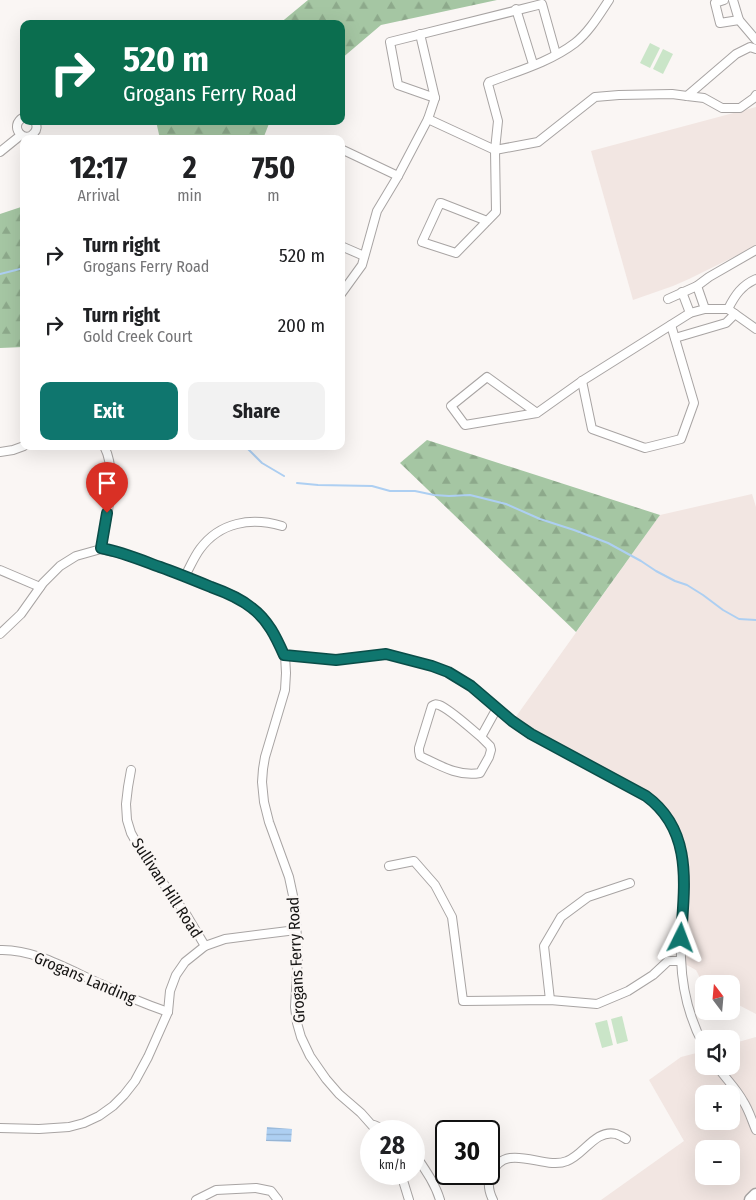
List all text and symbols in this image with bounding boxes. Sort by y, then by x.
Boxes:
text: 520 m [123,38,209,80]
icon: right [40,40,105,105]
text: Grogans Ferry Road [123,80,297,107]
text: 12:17 [70,150,128,186]
text: 2 [183,150,197,186]
text: 750 [252,150,295,186]
text: Arrival [77,186,120,205]
text: min [177,186,202,205]
text: m [267,186,280,205]
text: Turn right [83,234,160,257]
icon: right [40,241,68,269]
text: 520 m [279,244,325,267]
text: Grogans Ferry Road [83,257,209,276]
text: Turn right [83,304,160,327]
icon: right [40,311,68,339]
text: 200 m [278,314,325,337]
text: Gold Creek Court [83,327,193,346]
button: Exit [40,382,178,440]
button: Share [188,382,325,440]
pin [86,462,128,513]
icon: arrive [93,469,121,497]
street label: Sullivan Hill Road [128,835,206,941]
street label: Grogans Ferry Road [283,896,309,1024]
position arrow [654,911,706,963]
street label: Grogans Landing [31,948,139,1008]
north arrow [695,975,740,1020]
map controls [695,975,740,1185]
button: sound [695,1030,740,1075]
button: + [695,1085,740,1130]
speed limit sign: 30 [435,1120,500,1185]
text: 28 [380,1131,405,1161]
button: − [695,1140,740,1185]
text: km/h [379,1158,406,1172]

